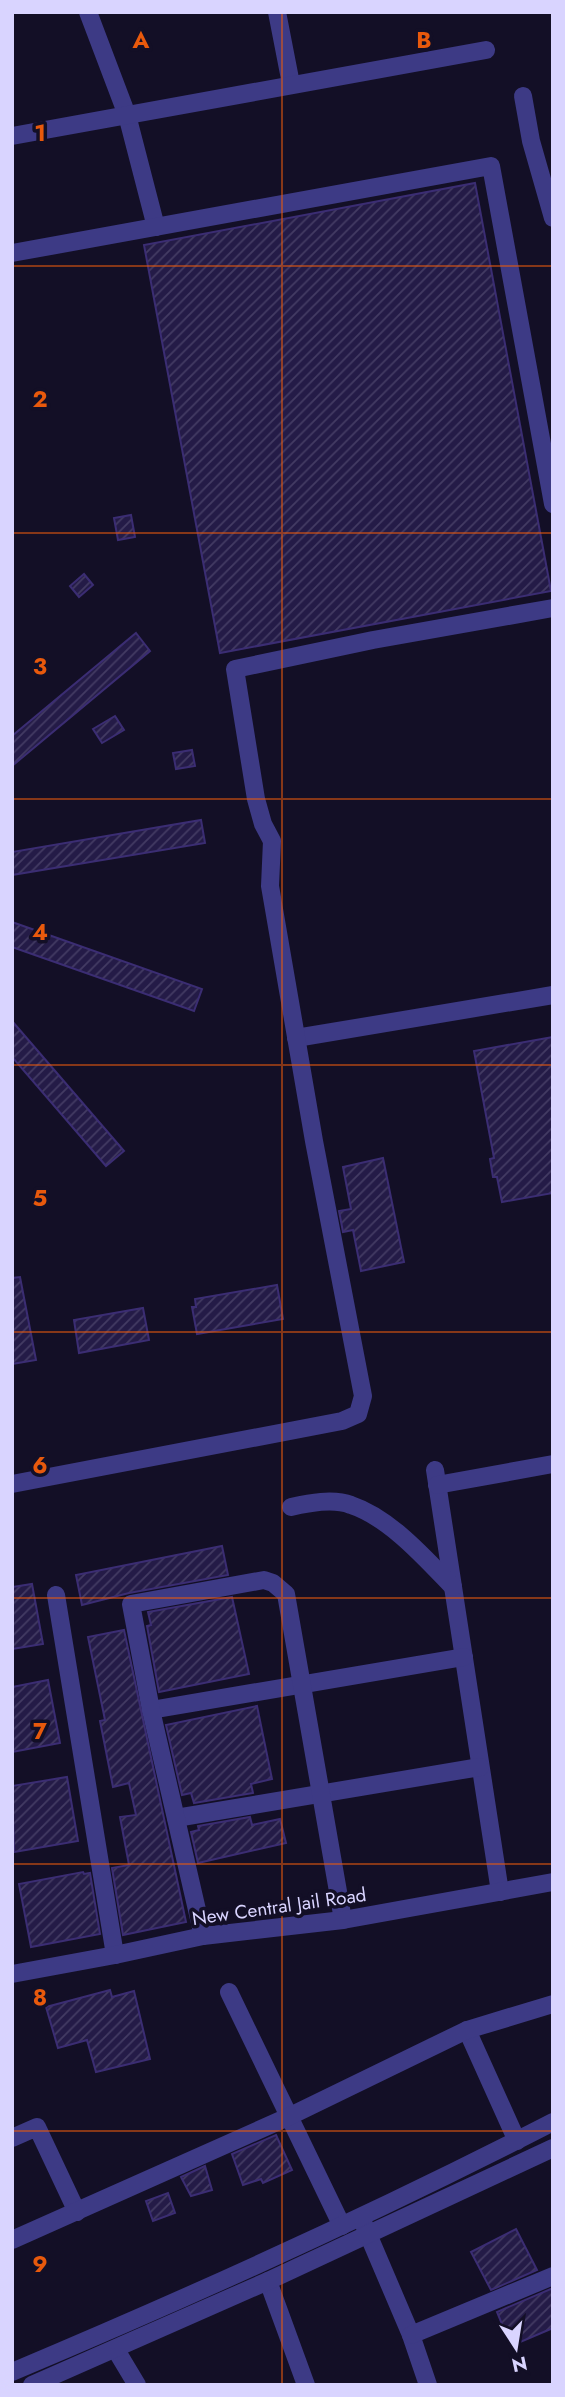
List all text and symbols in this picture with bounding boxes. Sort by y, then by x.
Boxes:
text: A [132,23,150,57]
text: B [416,23,432,57]
text: 1 [34,116,46,150]
text: 2 [32,382,48,416]
text: 3 [33,649,47,683]
text: 4 [32,915,48,949]
text: 5 [33,1181,47,1215]
text: 6 [32,1448,48,1482]
text: 7 [33,1714,47,1748]
street label: New Central Jail Road [190,1881,368,1932]
text: 8 [33,1980,47,2014]
text: 9 [32,2247,48,2281]
north arrow [481,2313,551,2383]
text: N [509,2349,530,2379]

